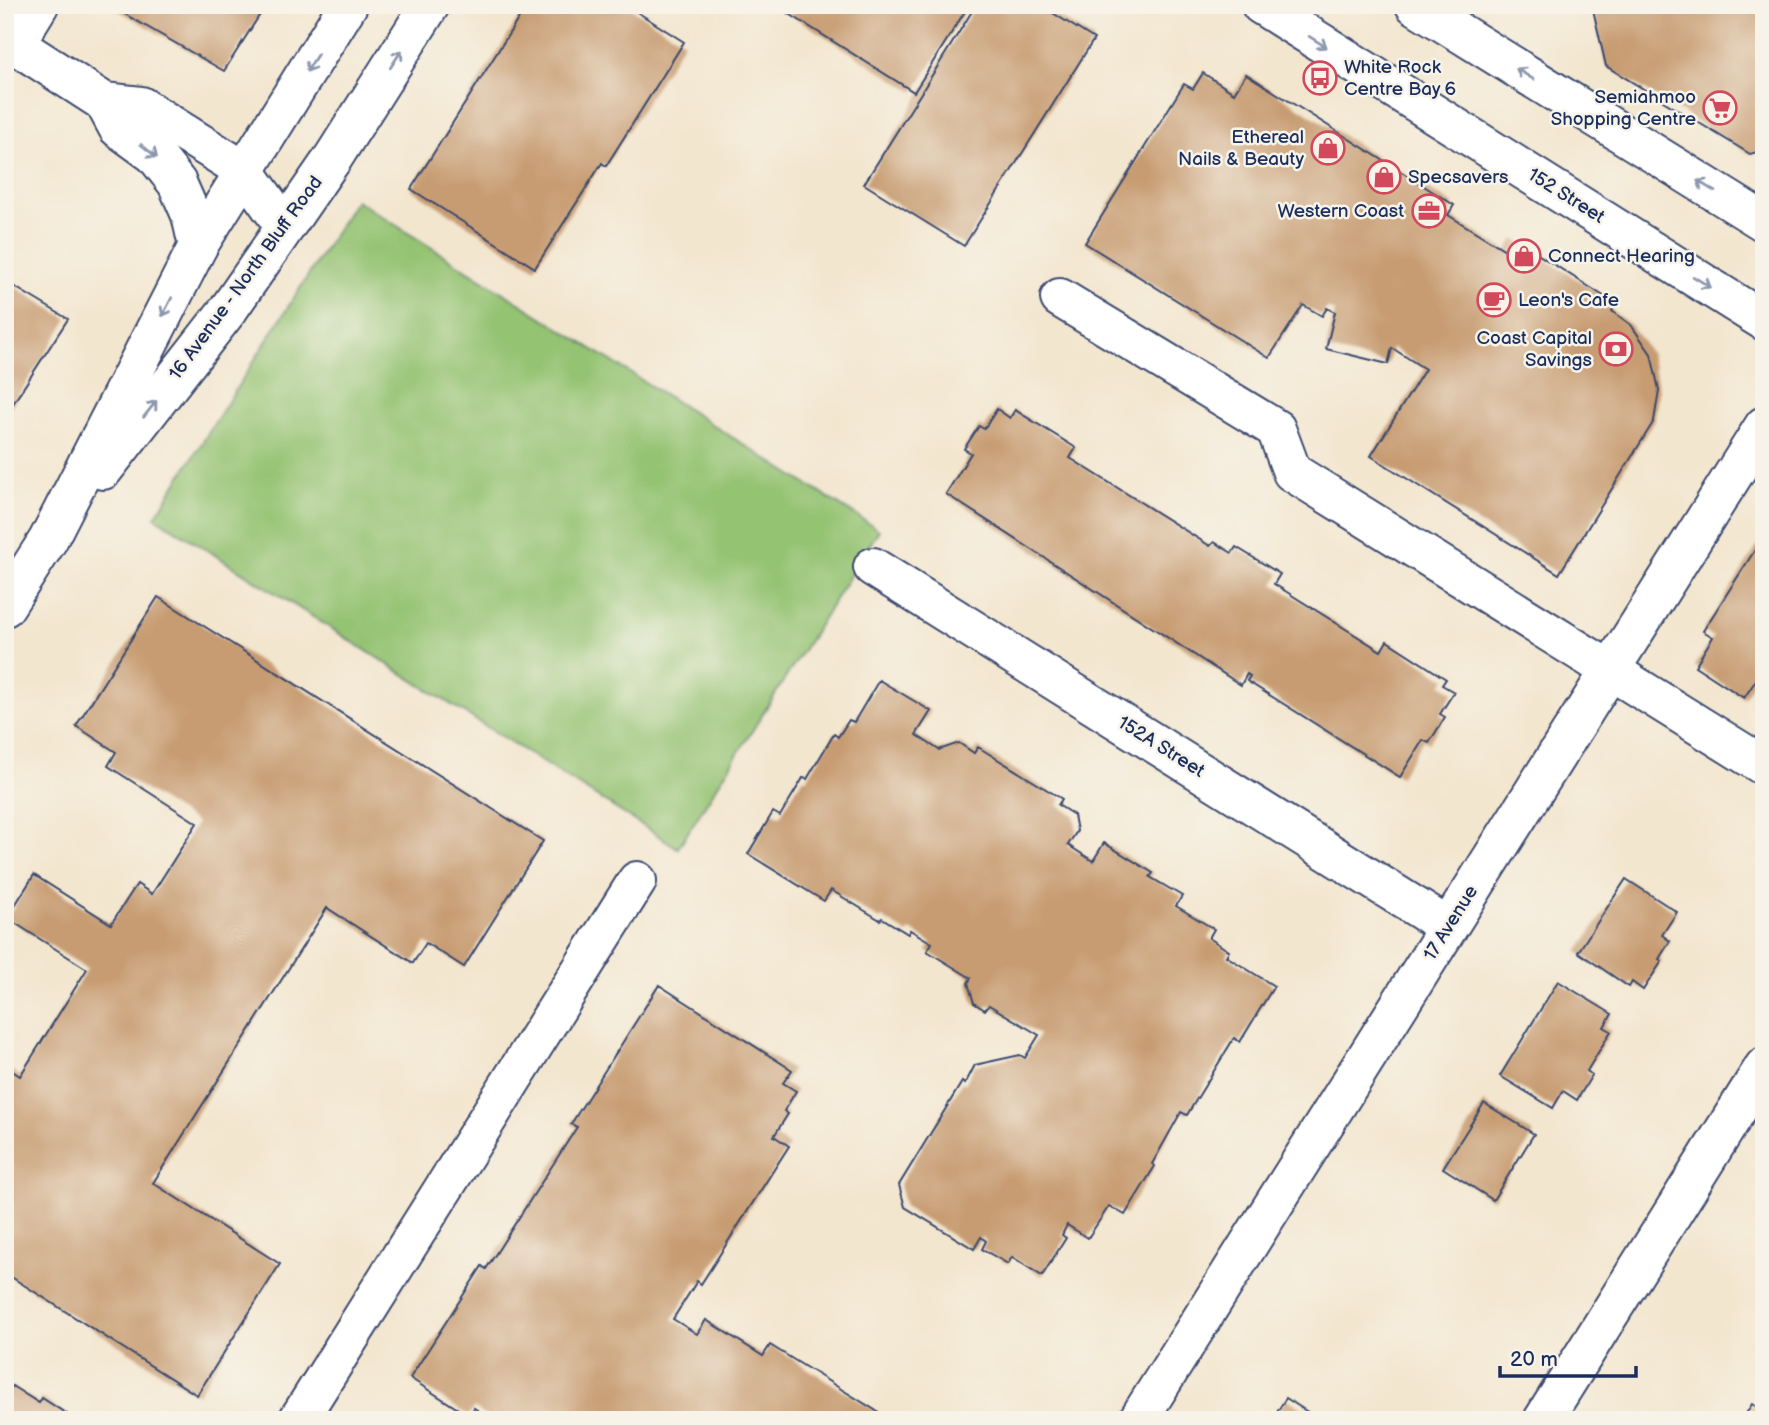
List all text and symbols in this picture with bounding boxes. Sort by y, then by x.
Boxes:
one-way arrow [1308,35,1328,49]
one-way arrow [388,50,403,69]
one-way arrow [305,53,319,73]
place label: White Rock Centre Bay 6 [1344,56,1456,101]
bus stop icon: White Rock Centre Bay 6 [1301,59,1339,97]
one-way arrow [1515,66,1535,80]
place label: Semiahmoo Shopping Centre [1551,86,1696,131]
supermarket icon: Semiahmoo Shopping Centre [1701,89,1739,127]
place label: Ethereal Nails & Beauty [1178,126,1304,171]
shop icon: Ethereal Nails & Beauty [1309,129,1347,167]
one-way arrow [140,143,158,159]
shop icon: Specsavers [1365,158,1403,196]
street label: 152 Street [1523,163,1609,229]
place label: Specsavers [1408,166,1509,189]
street label: 16 Avenue - North Bluff Road [164,172,328,384]
one-way arrow [1696,179,1716,193]
office icon: Western Coast [1410,192,1448,230]
place label: Western Coast [1278,200,1404,223]
shop icon: Connect Hearing [1505,237,1543,275]
place label: Connect Hearing [1548,245,1695,268]
one-way arrow [1691,275,1711,289]
cafe icon: Leon's Cafe [1475,281,1513,319]
place label: Leon's Cafe [1518,289,1619,312]
one-way arrow [160,296,174,317]
place label: Coast Capital Savings [1477,327,1592,372]
bank icon: Coast Capital Savings [1597,330,1635,368]
one-way arrow [143,401,158,419]
street label: 152A Street [1113,711,1209,783]
street label: 17 Avenue [1419,881,1483,965]
scale bar [1500,1334,1636,1378]
text: 20 m [1510,1347,1558,1372]

